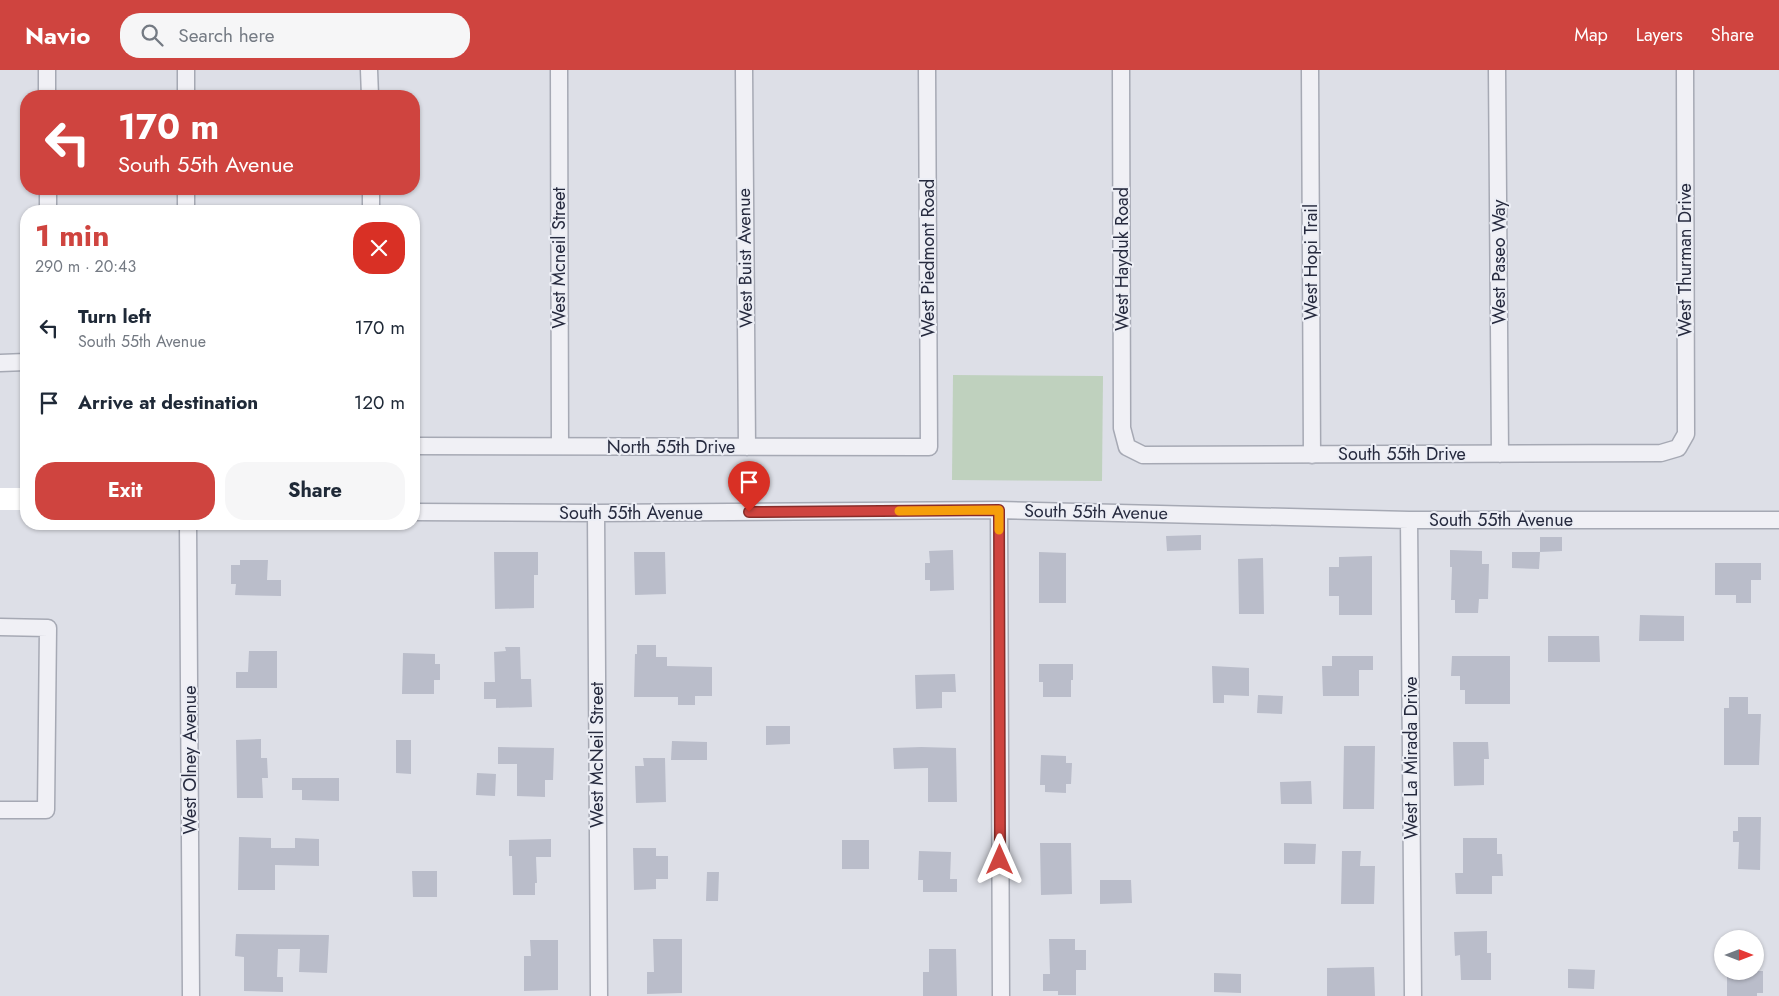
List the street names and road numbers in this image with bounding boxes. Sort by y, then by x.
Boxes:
street label: West Piedmont Road [915,179,941,337]
street label: West Thurman Drive [1672,183,1698,337]
street label: West Mcneil Street [546,186,572,329]
street label: West Hayduk Road [1109,187,1135,331]
street label: West Buist Avenue [731,188,759,328]
street label: West Paseo Way [1486,199,1512,324]
street label: West Hopi Trail [1298,204,1324,320]
street label: North 55th Drive [607,434,735,460]
street label: South 55th Drive [1338,441,1466,467]
street label: South 55th Avenue [1024,498,1168,526]
street label: South 55th Avenue [559,500,703,526]
street label: South 55th Avenue [1429,507,1573,533]
street label: West La Mirada Drive [1398,676,1424,840]
street label: West McNeil Street [584,681,610,828]
street label: West Olney Avenue [177,686,203,834]

